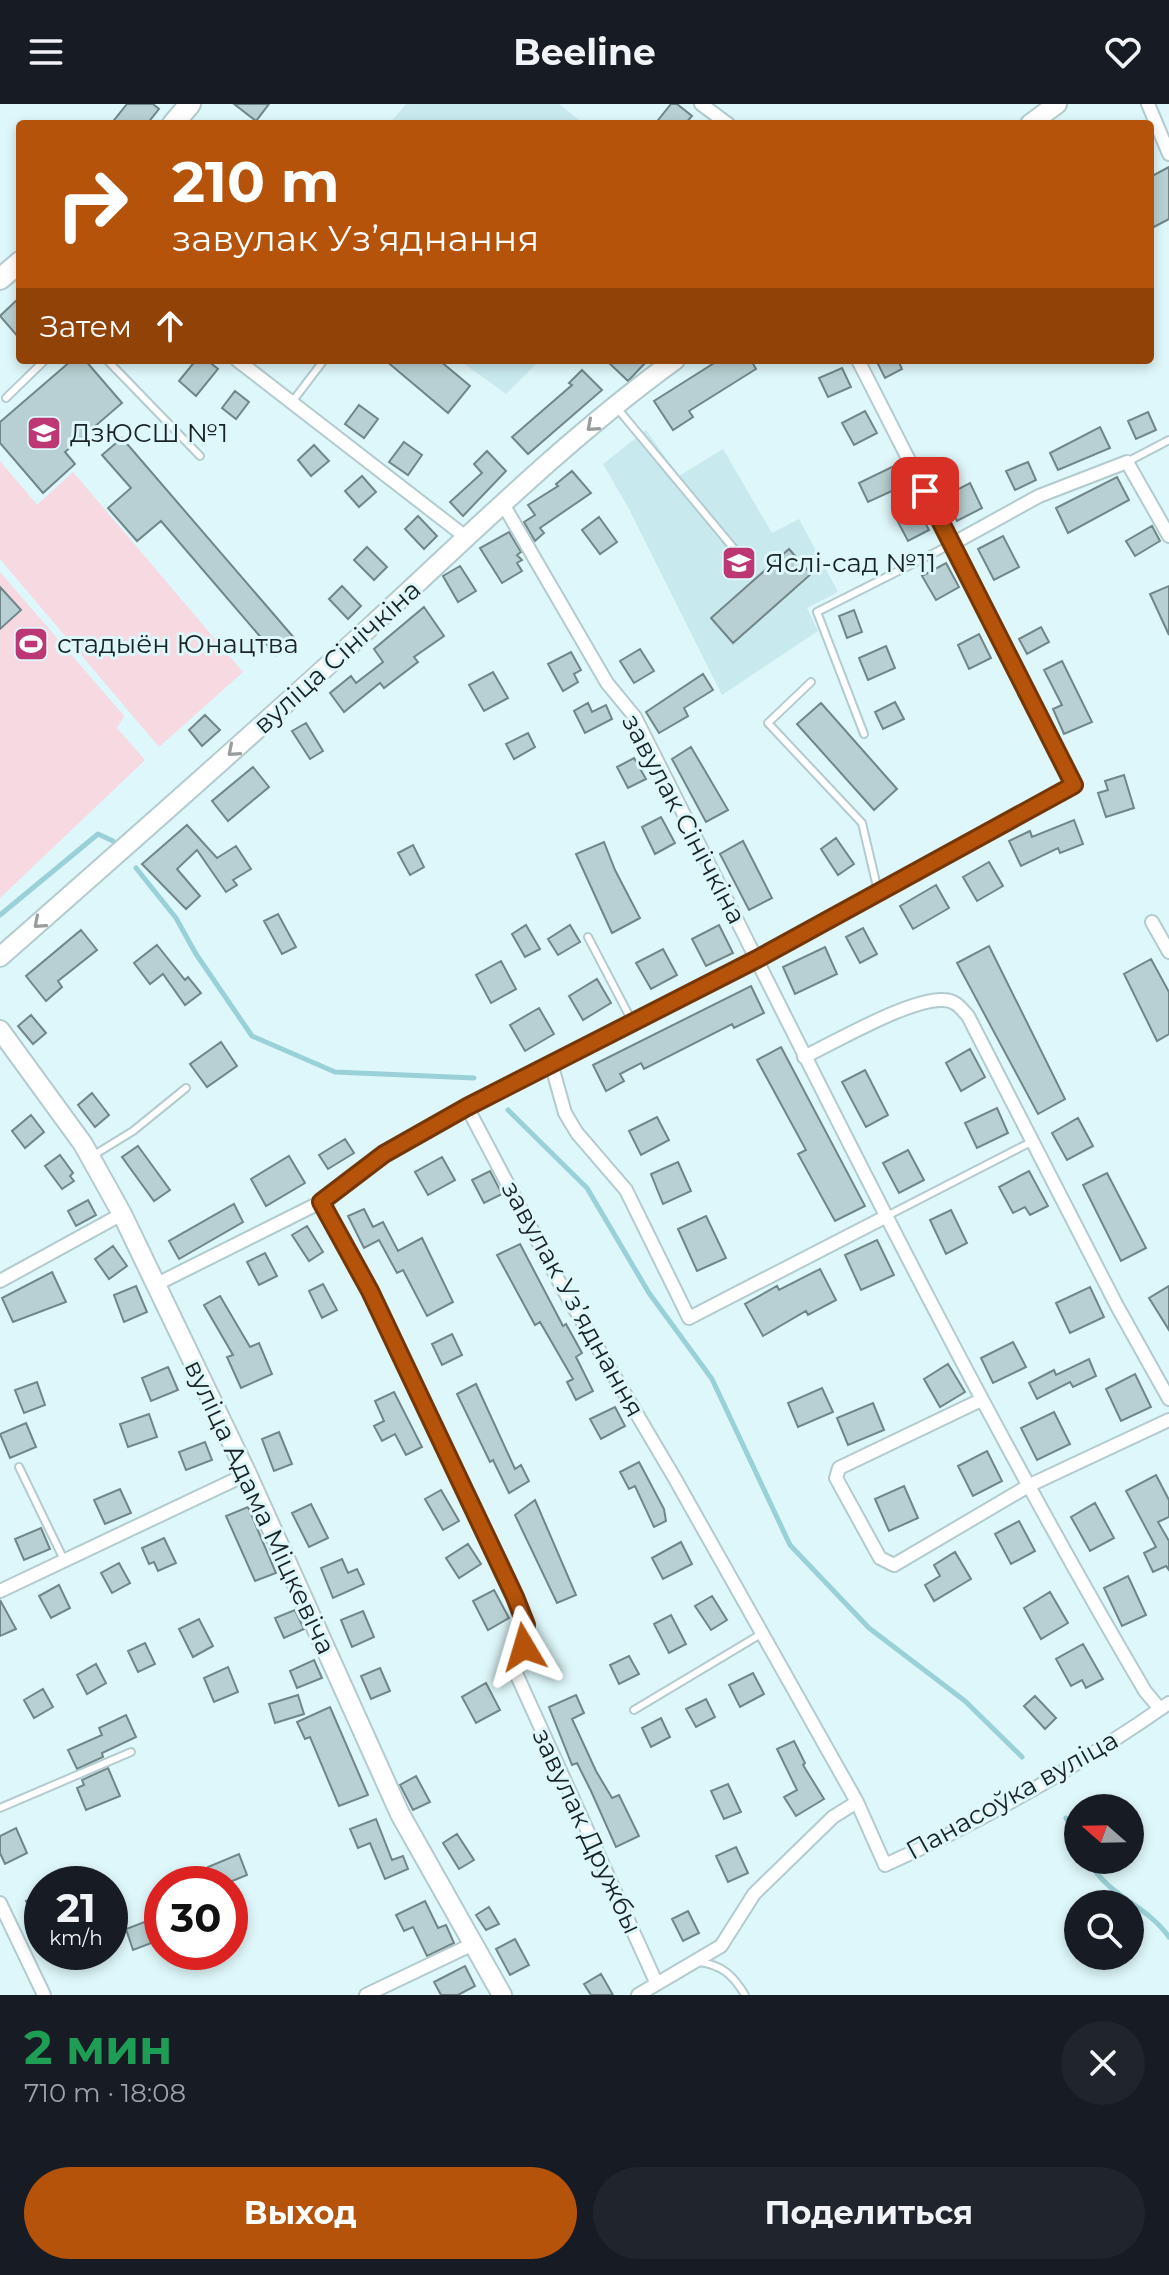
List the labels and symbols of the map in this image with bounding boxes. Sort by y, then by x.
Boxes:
school or university icon: ДзЮСШ №1 [25,414,63,452]
one-way arrow [587,416,602,431]
place label: ДзЮСШ №1 [70,417,228,449]
pin [891,457,959,525]
school or university icon: Яслі-сад №11 [720,544,758,582]
place label: Яслі-сад №11 [765,547,936,579]
street label: вуліца Сінічкіна [247,574,427,740]
sports icon: стадыён Юнацтва [12,625,50,663]
place label: стадыён Юнацтва [57,628,299,660]
street label: завулак Сінічкіна [615,709,753,929]
one-way arrow [228,741,243,756]
one-way arrow [33,913,48,928]
street label: завулак Узʼяднання [495,1175,651,1423]
street label: вуліца Адама Міцкевіча [178,1355,342,1659]
position arrow [482,1605,566,1689]
street label: завулак Дружбы [525,1723,649,1939]
street label: Панасоўка вуліца [900,1723,1124,1867]
north arrow [1064,1794,1144,1874]
speed limit sign: 30 [144,1866,248,1970]

